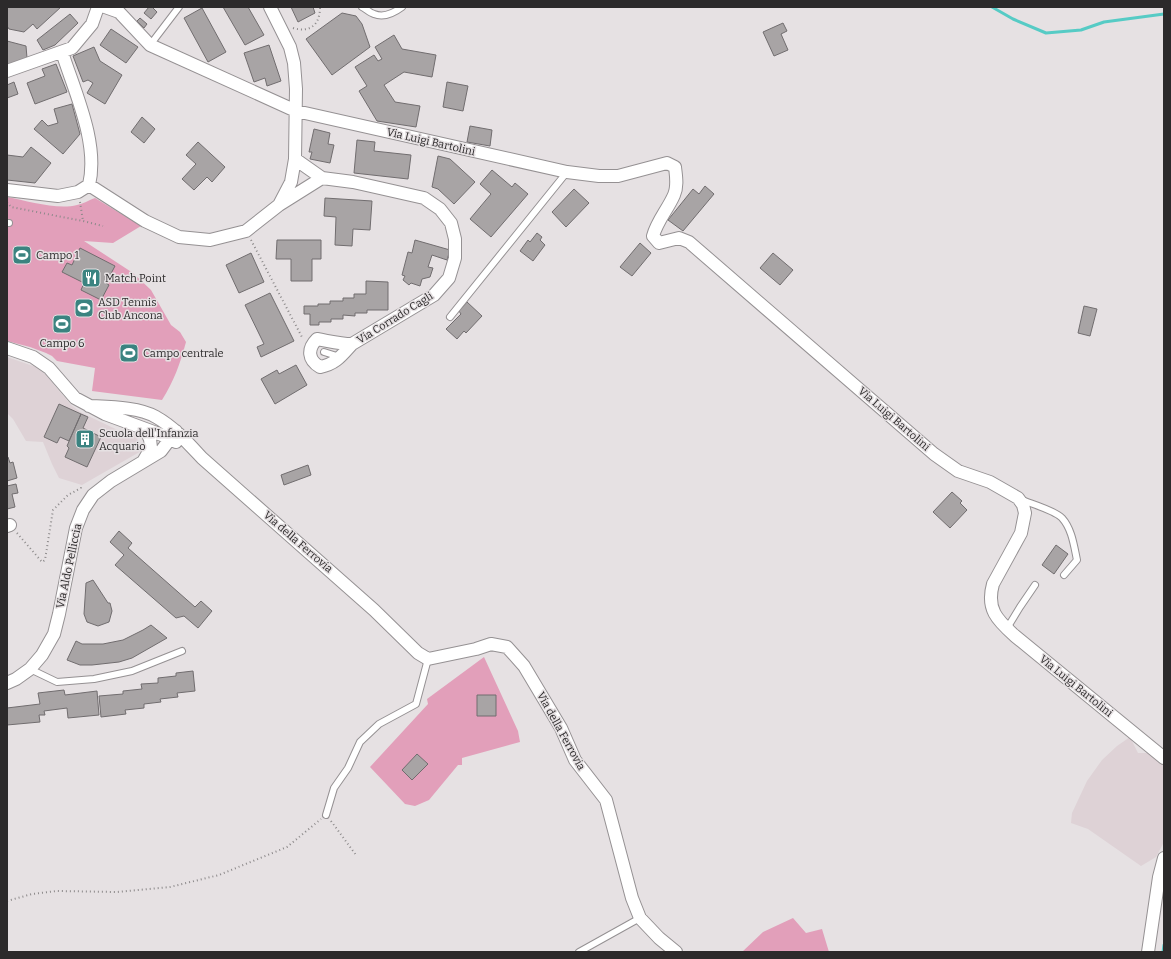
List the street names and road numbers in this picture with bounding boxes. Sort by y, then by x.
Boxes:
street label: Via Luigi Bartolini [385,125,477,159]
street label: Via Corrado Cagli [355,289,436,347]
street label: Via Luigi Bartolini [856,384,933,454]
street label: Via della Ferrovia [261,508,335,576]
street label: Via Aldo Pelliccia [54,522,84,610]
street label: Via Luigi Bartolini [1037,652,1116,720]
street label: Via della Ferrovia [534,690,588,772]

